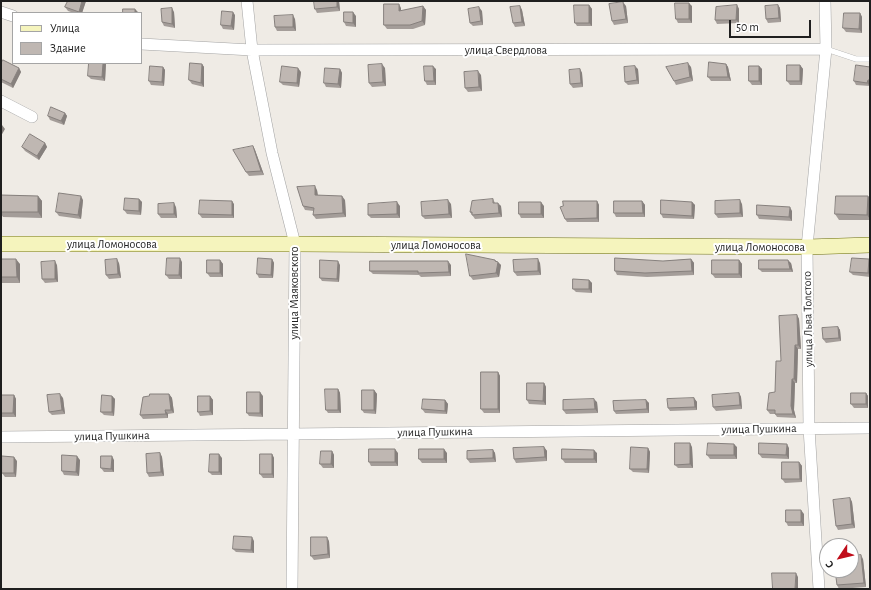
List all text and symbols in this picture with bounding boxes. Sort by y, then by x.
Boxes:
legend [12,12,142,64]
scale bar [731,12,813,38]
text: 50 m [736,21,759,33]
text: Улица [50,22,80,34]
text: Здание [50,42,86,54]
street label: улица Свердлова [465,43,547,57]
street label: улица Ломоносова [67,237,157,251]
street label: улица Ломоносова [391,238,481,252]
street label: улица Ломоносова [715,240,805,254]
street label: улица Маяковского [287,246,301,340]
street label: улица Льва Толстого [800,271,816,367]
street label: улица Пушкина [721,421,797,437]
street label: улица Пушкина [397,424,473,440]
street label: улица Пушкина [74,428,150,444]
north arrow [819,538,859,578]
text: С [823,559,836,570]

